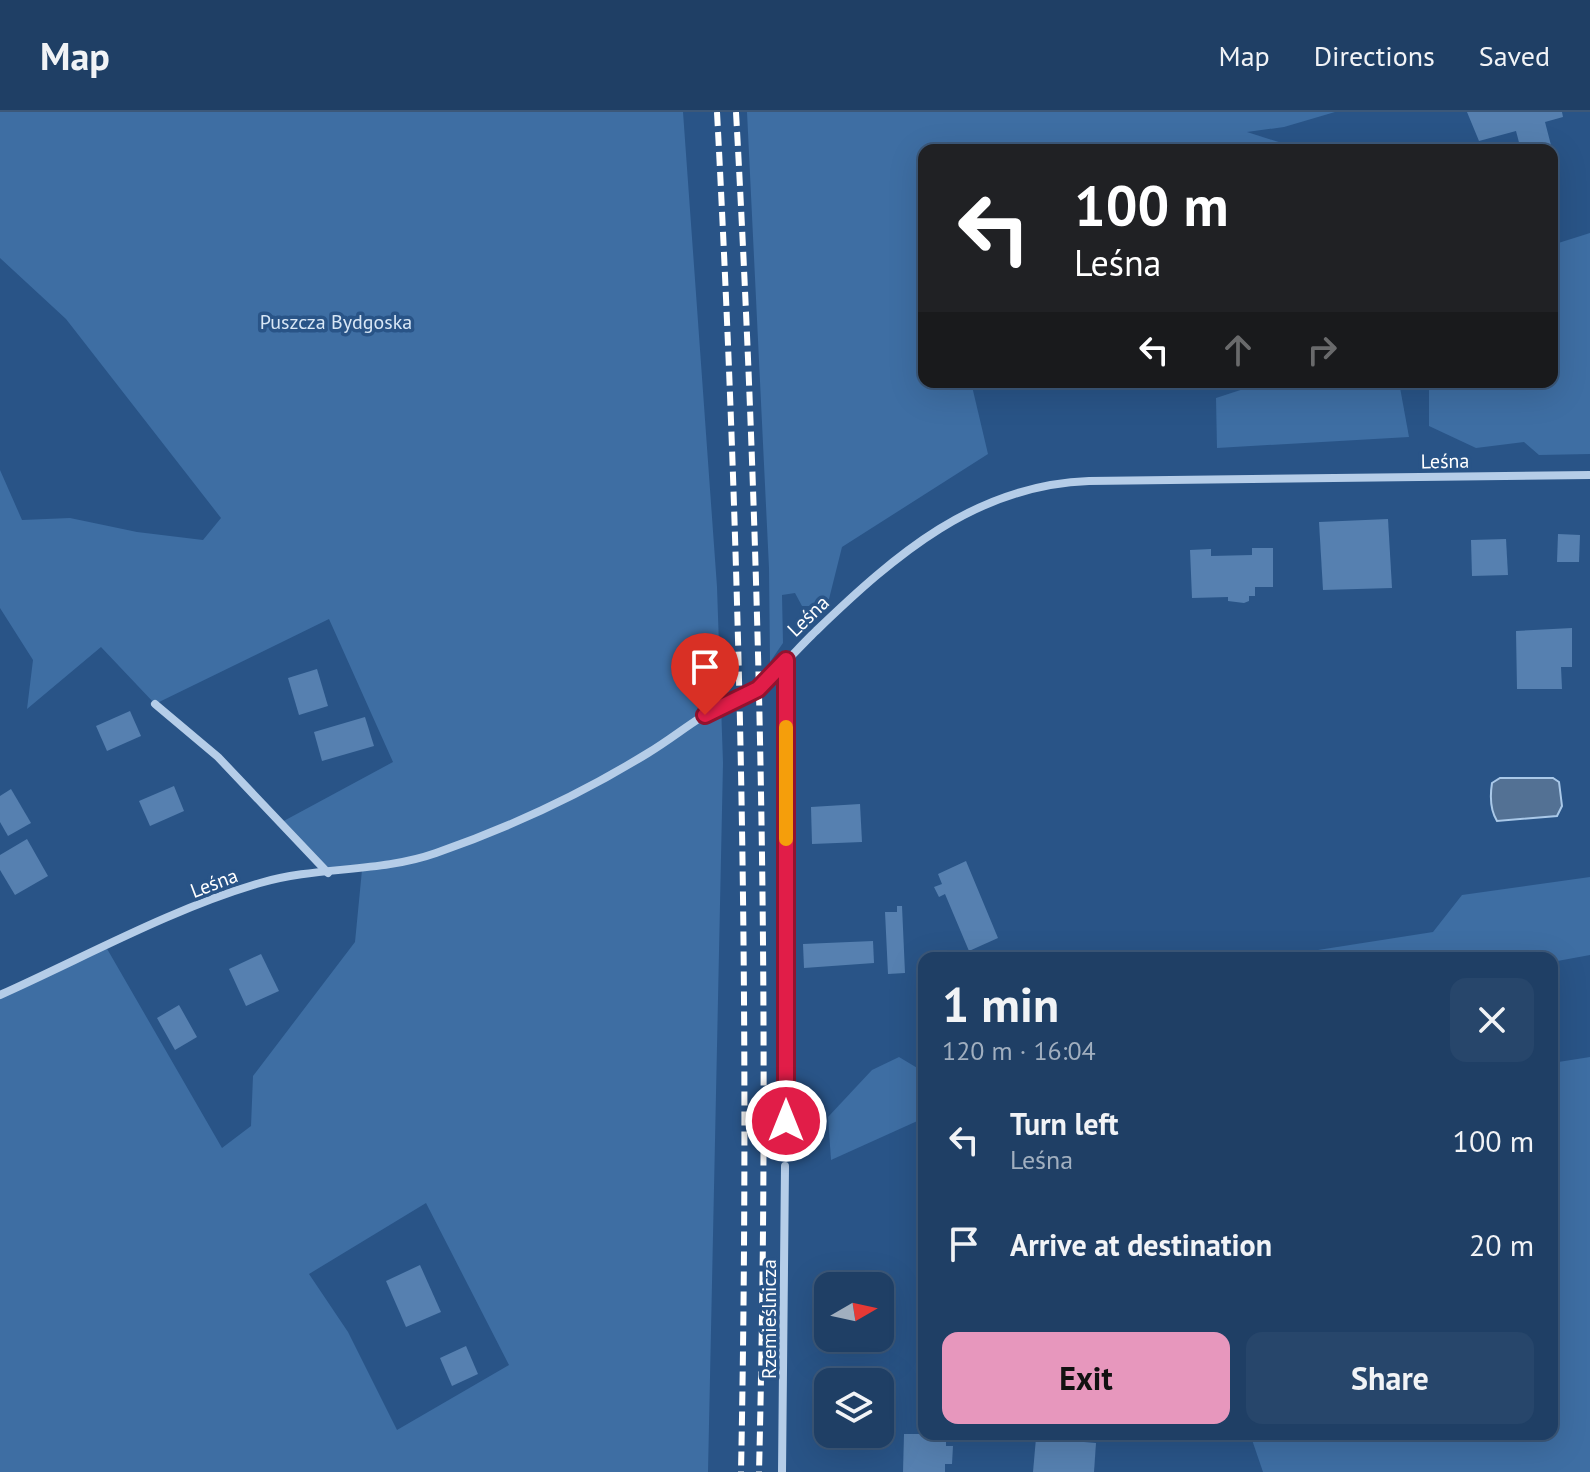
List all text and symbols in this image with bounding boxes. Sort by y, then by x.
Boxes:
text: Map [40,31,110,80]
text: Map [1219,37,1270,74]
text: Directions [1314,37,1435,74]
text: Saved [1479,37,1550,74]
text: 100 m [1074,169,1229,241]
icon: left [942,176,1046,280]
text: Leśna [1074,239,1161,286]
park label: Puszcza Bydgoska [260,309,412,335]
icon: left [1132,328,1176,372]
icon: ahead [1216,328,1260,372]
icon: right [1300,328,1344,372]
street label: Leśna [1420,448,1470,474]
street label: Leśna [781,590,835,642]
pin [671,633,739,715]
icon: arrive [683,645,727,689]
street label: Leśna [187,862,241,904]
text: 1 min [942,973,1059,1035]
button: close [1450,978,1534,1062]
text: 120 m · 16:04 [942,1034,1096,1067]
position arrow [744,1079,828,1163]
text: Turn left [1010,1104,1118,1143]
icon: left [942,1118,986,1162]
text: 100 m [1453,1121,1534,1160]
text: Leśna [1010,1143,1073,1176]
icon: arrive [942,1222,986,1266]
text: Arrive at destination [1010,1225,1272,1264]
text: 20 m [1469,1225,1534,1264]
street label: Rzemieślnicza [756,1259,782,1379]
north arrow [814,1272,894,1352]
map controls [814,1272,894,1448]
button: Exit [942,1332,1230,1424]
button: Share [1246,1332,1534,1424]
button: layers [814,1368,894,1448]

